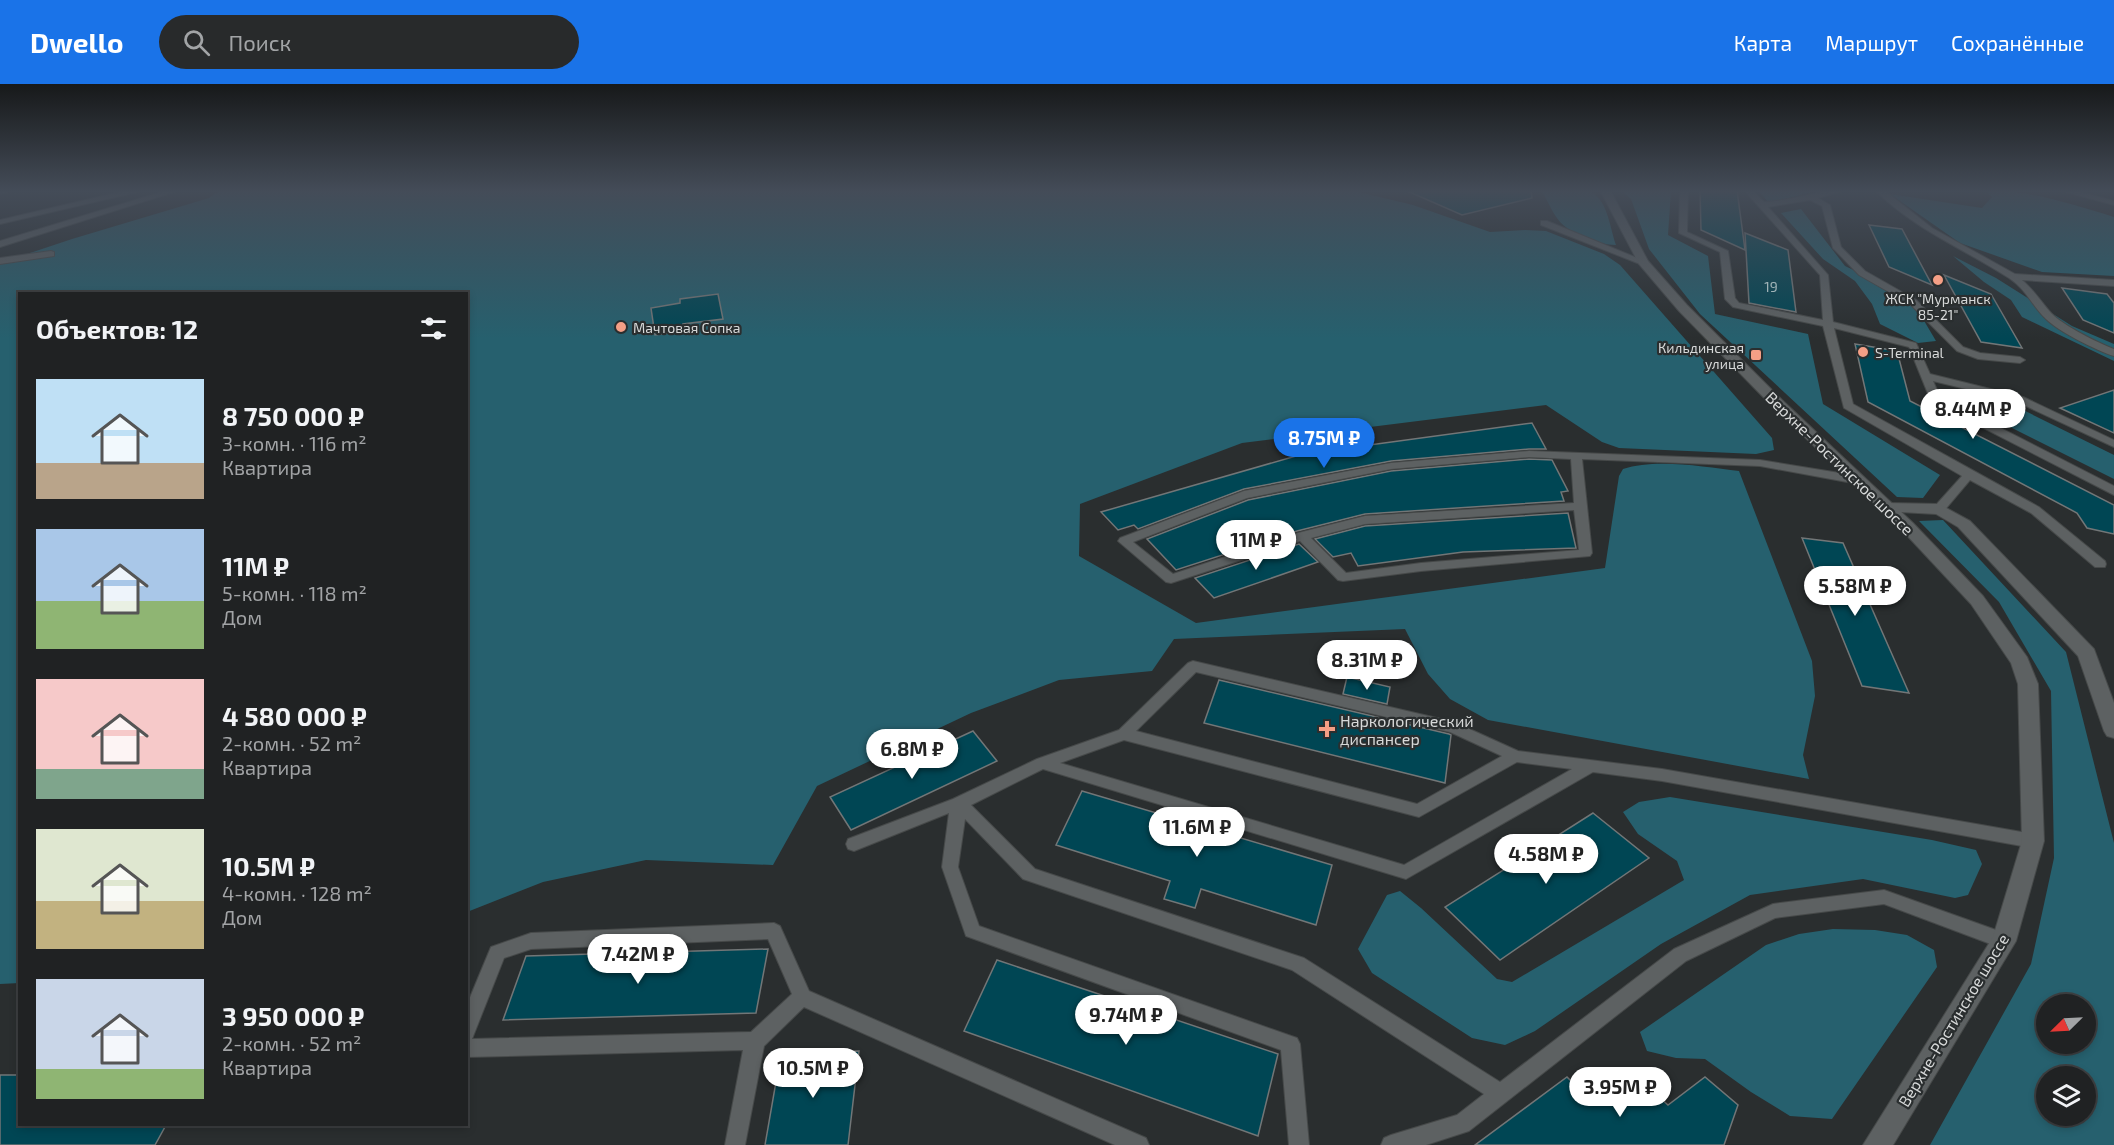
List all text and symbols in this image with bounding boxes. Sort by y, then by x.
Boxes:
search box [159,15,579,69]
text: Dwello [30,25,123,59]
icon: search [180,26,213,59]
text: Поиск [228,29,291,55]
text: Карта [1734,30,1792,55]
text: Маршрут [1825,30,1918,55]
text: Сохранённые [1951,30,2084,55]
marker: ЖСК "Мурманск 85-21" [1931,273,1945,287]
house number: 19 [1764,278,1778,295]
place label: ЖСК "Мурманск 85-21" [1885,290,1991,323]
icon: filters [417,312,450,345]
text: Объектов: 12 [36,313,198,344]
place label: Мачтовая Сопка [633,319,741,336]
marker: Мачтовая Сопка [614,320,628,334]
place label: Кильдинская улица [1658,339,1744,372]
place label: S-Terminal [1875,344,1945,361]
marker: S-Terminal [1856,345,1870,359]
marker: Кильдинская улица [1749,348,1763,362]
street label: Верхне-Ростинское шоссе [1762,387,1918,539]
pin: 8.44M ₽ [1918,389,2028,440]
text: 8.44M ₽ [1934,396,2012,420]
text: 8 750 000 ₽ [222,400,364,431]
icon: home [84,403,156,475]
pin: 8.75M ₽ [1269,418,1379,469]
text: 8.75M ₽ [1288,425,1360,449]
text: 3-комн. · 116 m² [222,431,367,455]
text: Квартира [222,455,312,479]
pin: 11M ₽ [1214,520,1298,571]
text: 11M ₽ [1230,527,1282,551]
text: 11M ₽ [222,550,289,581]
icon: home [84,553,156,625]
pin: 5.58M ₽ [1800,566,1910,617]
text: 5.58M ₽ [1818,573,1892,597]
text: 5-комн. · 118 m² [222,581,367,605]
text: Дом [222,605,262,629]
pin: 8.31M ₽ [1312,640,1422,691]
text: 8.31M ₽ [1331,647,1403,671]
text: 4 580 000 ₽ [222,700,367,731]
icon: home [84,703,156,775]
place label: Наркологический диспансер [1340,711,1474,748]
marker: Наркологический диспансер [1318,720,1336,738]
pin: 6.8M ₽ [863,729,961,780]
text: 2-комн. · 52 m² [222,731,361,755]
text: 6.8M ₽ [880,736,944,760]
text: Квартира [222,755,312,779]
pin: 11.6M ₽ [1142,807,1252,858]
text: 11.6M ₽ [1163,814,1231,838]
pin: 4.58M ₽ [1491,834,1601,885]
text: 4.58M ₽ [1508,841,1584,865]
text: 10.5M ₽ [222,850,315,881]
icon: home [84,853,156,925]
text: 4-комн. · 128 m² [222,881,372,905]
text: Дом [222,905,262,929]
street label: Верхне-Ростинское шоссе [1894,930,2012,1110]
pin: 7.42M ₽ [583,934,693,985]
text: 7.42M ₽ [601,941,675,965]
north arrow [2036,994,2096,1054]
map controls [2036,994,2096,1126]
pin: 9.74M ₽ [1071,995,1181,1046]
text: 3 950 000 ₽ [222,1000,364,1031]
text: 9.74M ₽ [1089,1002,1163,1026]
icon: home [84,1003,156,1075]
text: 2-комн. · 52 m² [222,1031,361,1055]
pin: 10.5M ₽ [758,1048,868,1099]
text: Квартира [222,1055,312,1079]
text: 10.5M ₽ [777,1055,849,1079]
button: layers [2036,1066,2096,1126]
pin: 3.95M ₽ [1565,1067,1675,1118]
text: 3.95M ₽ [1583,1074,1657,1098]

